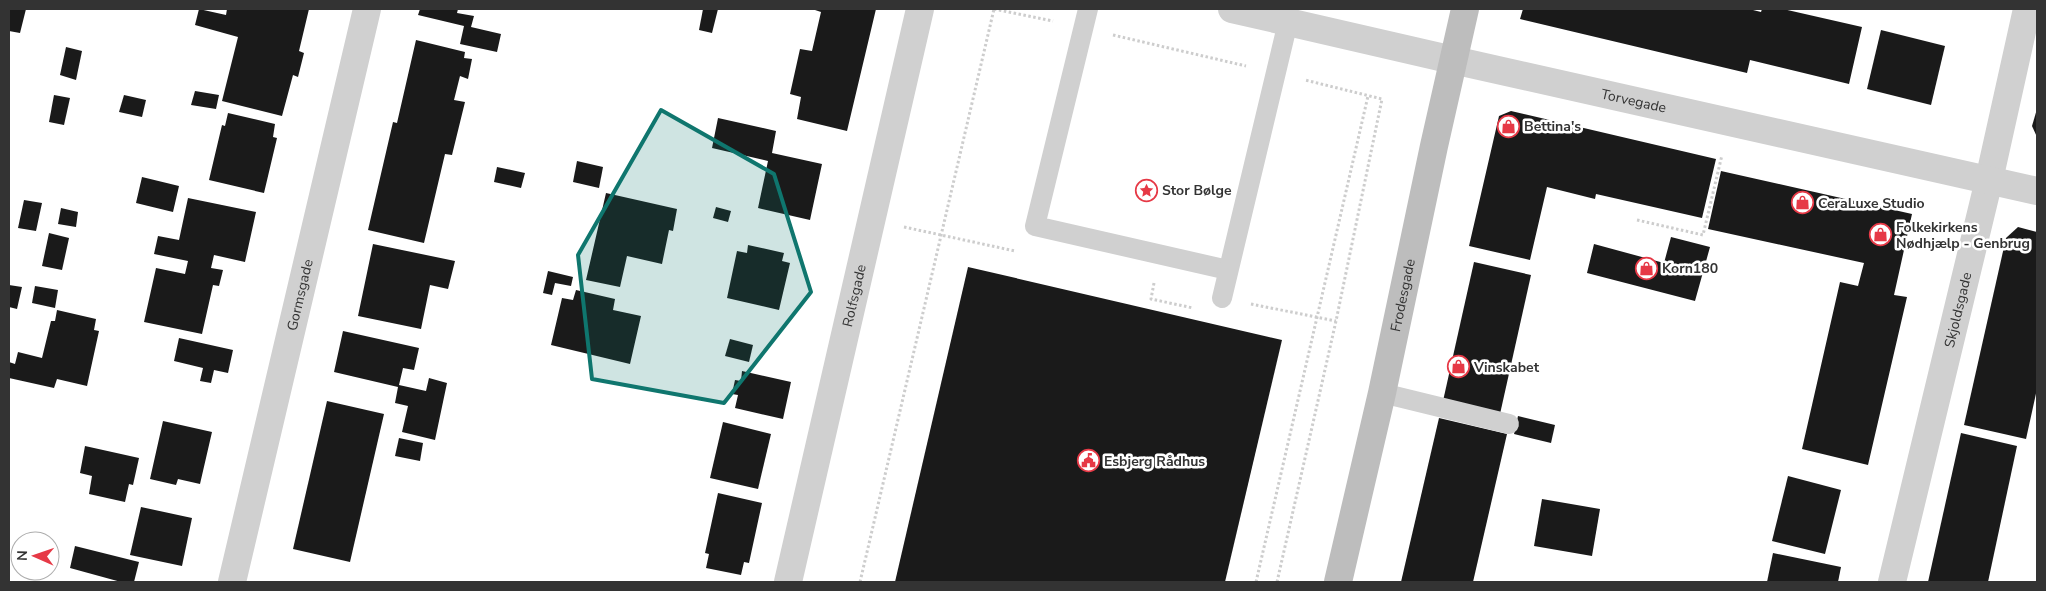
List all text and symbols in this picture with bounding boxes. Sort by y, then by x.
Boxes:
street label: Torvegade [1599,84,1668,117]
shop icon: Bettina's [1496,114,1520,138]
place label: Bettina's [1524,117,1581,136]
place icon: Stor Bølge [1134,178,1158,202]
place label: Stor Bølge [1162,181,1232,200]
shop icon: CeraLuxe Studio [1790,191,1814,215]
place label: CeraLuxe Studio [1818,194,1925,213]
place label: Folkekirkens Nødhjælp - Genbrug [1896,218,2030,253]
shop icon: Folkekirkens Nødhjælp - Genbrug [1868,223,1892,247]
shop icon: Korn180 [1634,256,1658,280]
street label: Gormsgade [282,257,317,333]
street label: Frodesgade [1386,257,1419,333]
place label: Korn180 [1662,259,1718,278]
street label: Rolfsgade [838,262,870,329]
street label: Skjoldsgade [1939,270,1976,349]
shop icon: Vinskabet [1446,355,1470,379]
place label: Vinskabet [1473,358,1540,377]
public building icon: Esbjerg Rådhus [1076,449,1100,473]
place label: Esbjerg Rådhus [1104,452,1205,471]
north arrow [10,531,60,581]
text: N [13,550,32,561]

